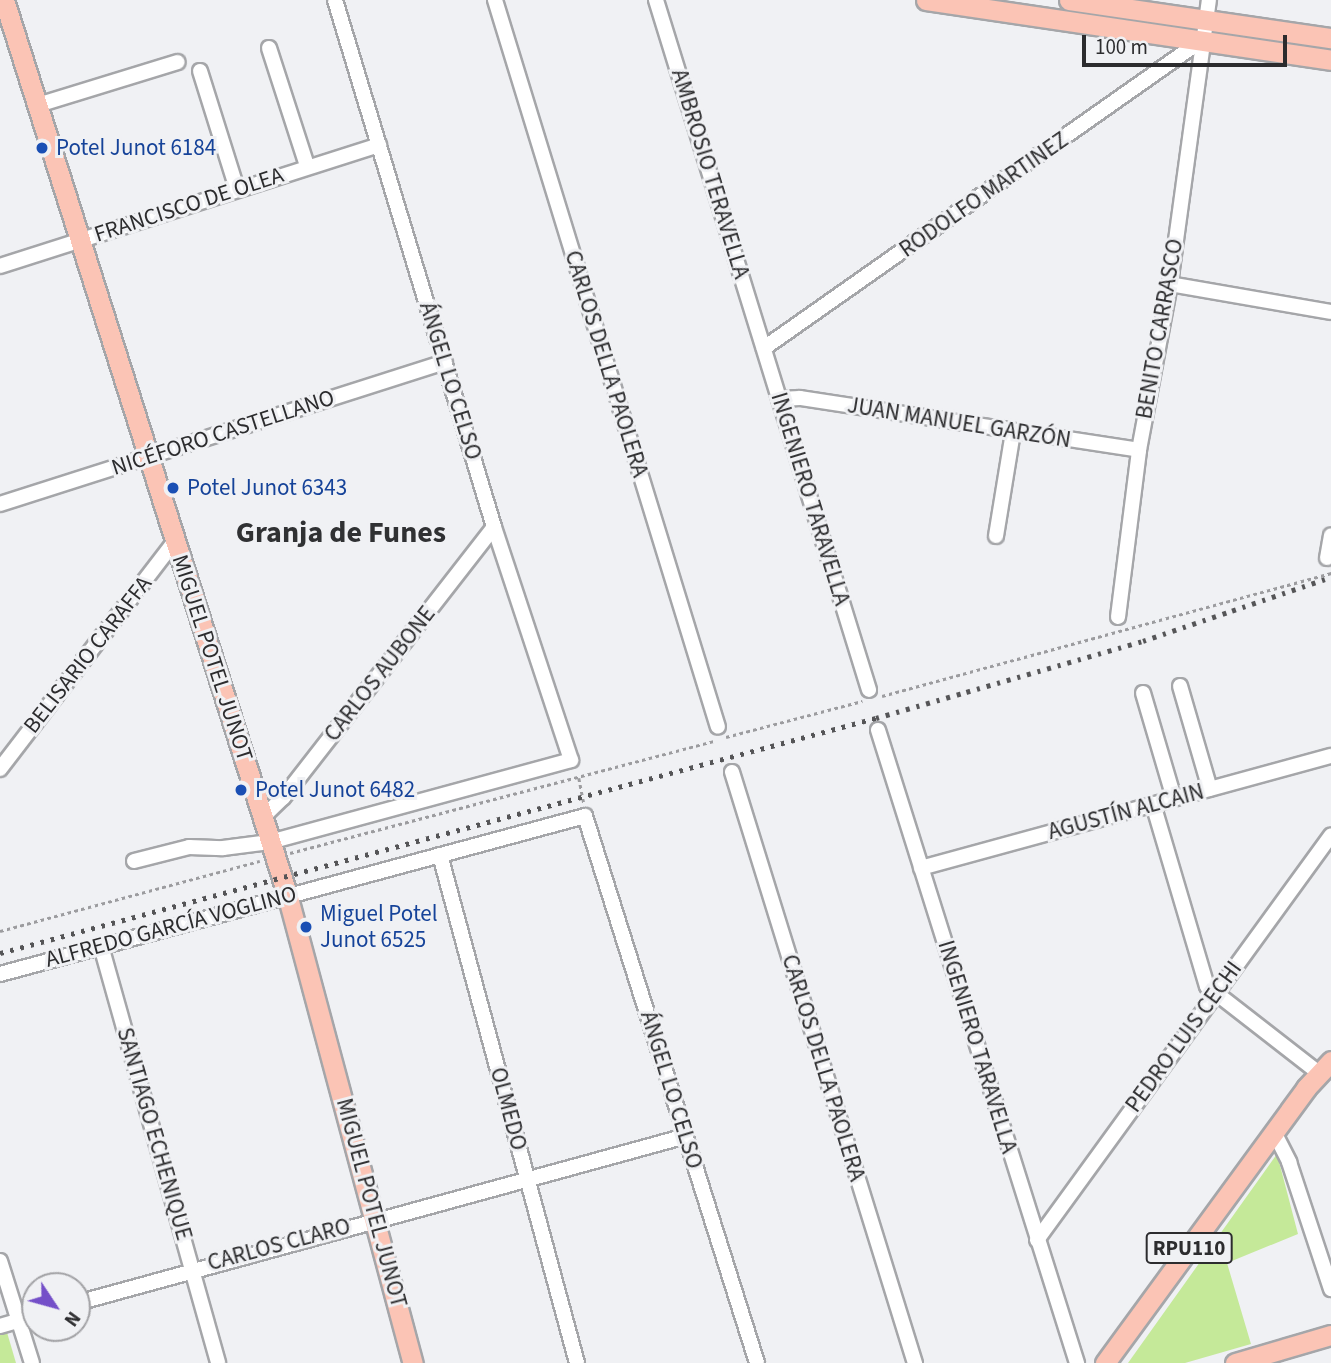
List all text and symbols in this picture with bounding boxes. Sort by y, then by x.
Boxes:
scale bar [1086,21,1291,65]
text: 100 m [1095,32,1148,62]
street label: AMBROSIO TERAVELLA [665,66,755,282]
street label: RODOLFO MARTINEZ [894,126,1074,264]
place label: Potel Junot 6184 [56,134,216,162]
marker: Potel Junot 6184 [34,140,50,156]
street label: FRANCISCO DE OLEA [91,161,287,249]
street label: BENITO CARRASCO [1131,237,1189,421]
street label: CARLOS DELLA PAOLERA [558,247,654,481]
street label: ÁNGEL LO CELSO [413,299,487,463]
street label: NICÉFORO CASTELLANO [108,384,338,482]
street label: INGENIERO TARAVELLA [764,389,856,609]
street label: JUAN MANUEL GARZÓN [845,392,1073,454]
place label: Potel Junot 6343 [187,474,347,502]
marker: Potel Junot 6343 [165,480,181,496]
district label: Granja de Funes [236,515,446,551]
street label: MIGUEL POTEL JUNOT [166,551,258,765]
street label: BELISARIO CARAFFA [18,571,158,739]
street label: CARLOS AUBONE [319,601,441,747]
place label: Potel Junot 6482 [255,776,415,804]
street label: AGUSTÍN ALCAIN [1045,778,1207,846]
marker: Potel Junot 6482 [233,782,249,798]
street label: ALFREDO GARCÍA VOGLINO [43,880,299,974]
place label: Miguel Potel Junot 6525 [320,900,438,954]
marker: Miguel Potel Junot 6525 [298,919,314,935]
street label: INGENIERO TARAVELLA [931,937,1023,1157]
street label: CARLOS DELLA PAOLERA [775,951,871,1185]
street label: PEDRO LUIS CECHI [1120,956,1248,1118]
street label: ÁNGEL LO CELSO [634,1008,708,1172]
street label: SANTIAGO ECHENIQUE [110,1025,198,1243]
street label: OLMEDO [484,1065,532,1153]
street label: MIGUEL POTEL JUNOT [330,1095,412,1311]
street label: CARLOS CLARO [205,1213,353,1277]
road number: RPU110 [1145,1230,1233,1266]
north arrow [21,1272,91,1342]
text: N [57,1305,86,1332]

